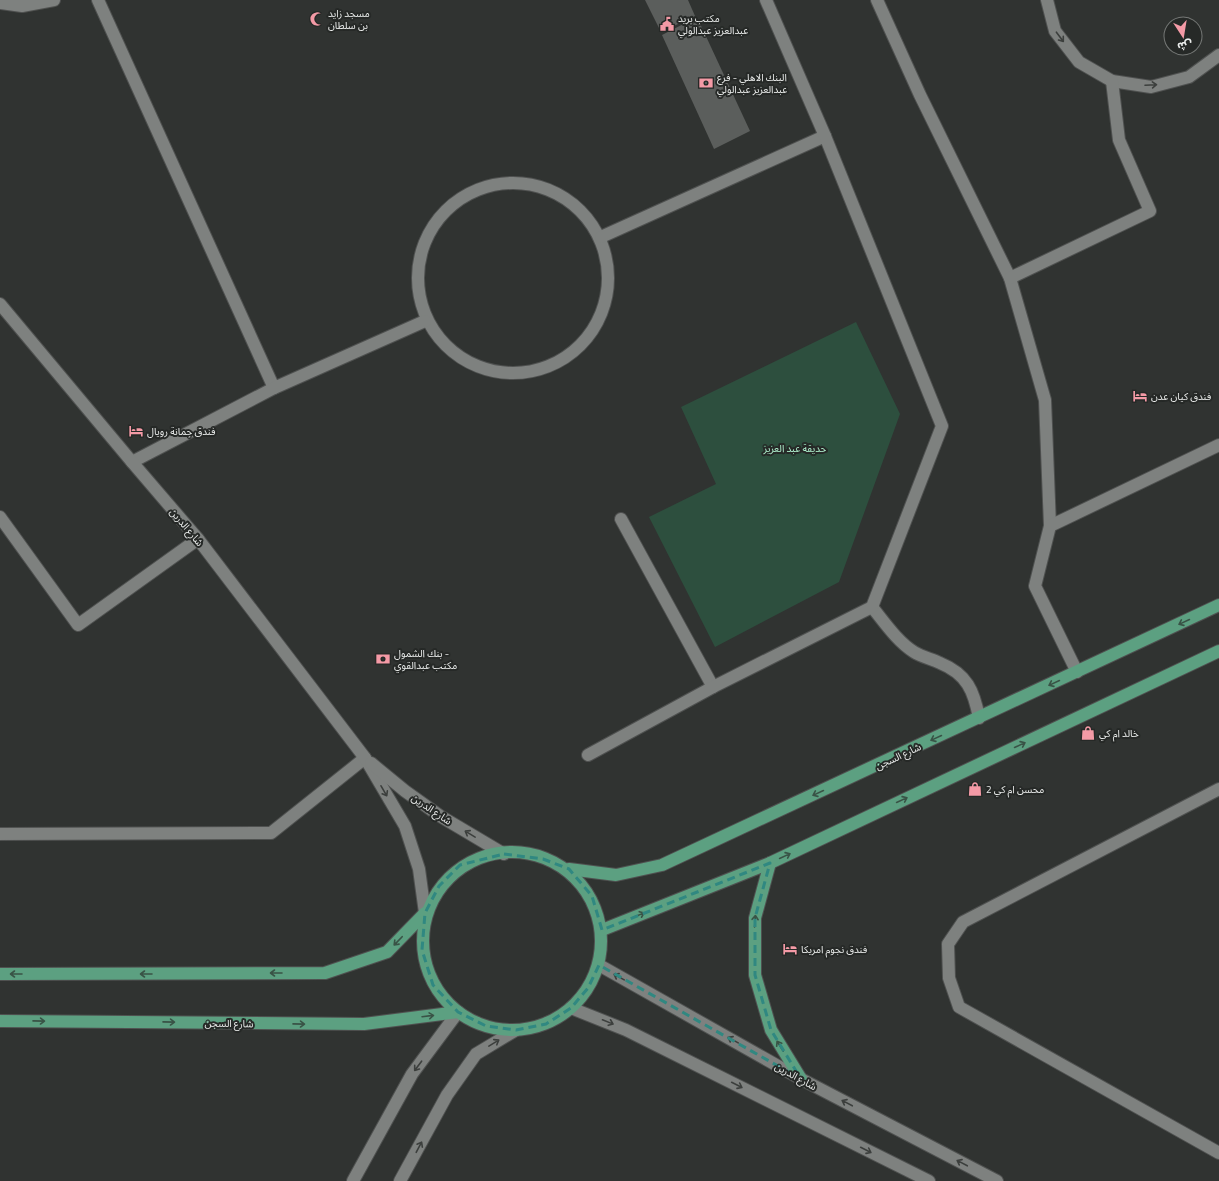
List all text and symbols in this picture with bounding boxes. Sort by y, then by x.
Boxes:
place label: مسجد زايد بن سلطان [328,6,370,33]
mosque icon: مسجد زايد بن سلطان [309,11,325,27]
place label: مكتب بريد عبدالعزيز عبدالولي [678,11,748,38]
public building icon: مكتب بريد عبدالعزيز عبدالولي [659,16,675,32]
north arrow [1163,16,1203,56]
one-way arrow [1055,31,1064,42]
text: ش [1176,36,1194,55]
place label: البنك الاهلي - فرع عبدالعزيز عبدالولي [717,70,787,97]
bank icon: البنك الاهلي - فرع عبدالعزيز عبدالولي [698,75,714,91]
one-way arrow [1144,82,1157,89]
hotel icon: فندق كيان عدن [1132,388,1148,404]
place label: فندق كيان عدن [1151,389,1212,404]
hotel icon: فندق جمانة رويال [128,423,144,439]
place label: فندق جمانة رويال [147,424,216,439]
park label: حديقة عبد العزيز [763,441,827,456]
street label: شارع الدرين [166,505,207,550]
one-way arrow [1178,619,1190,626]
place label: بنك الشمول - مكتب عبدالقوي [394,646,457,673]
bank icon: بنك الشمول - مكتب عبدالقوي [375,651,391,667]
one-way arrow [1048,680,1060,687]
shop icon: خالد ام كي [1080,725,1096,741]
place label: خالد ام كي [1099,726,1139,742]
one-way arrow [930,735,942,742]
street label: شارع السجن [873,739,924,774]
one-way arrow [1014,741,1026,748]
shop icon: محسن ام كي 2 [967,781,983,797]
place label: محسن ام كي 2 [986,782,1044,798]
one-way arrow [381,785,389,797]
street label: شارع الدرين [409,790,455,828]
one-way arrow [812,790,824,797]
one-way arrow [896,796,908,803]
one-way arrow [465,830,476,838]
one-way arrow [778,852,790,859]
one-way arrow [632,911,644,919]
one-way arrow [752,915,759,928]
one-way arrow [393,936,403,946]
hotel icon: فندق نجوم امريكا [782,941,798,957]
place label: فندق نجوم امريكا [801,942,868,958]
one-way arrow [270,969,283,977]
one-way arrow [10,970,23,978]
one-way arrow [140,970,153,978]
one-way arrow [613,972,625,980]
one-way arrow [422,1012,435,1020]
street label: شارع السجن [204,1016,254,1031]
one-way arrow [32,1017,45,1025]
one-way arrow [162,1018,175,1026]
one-way arrow [601,1019,613,1027]
one-way arrow [292,1020,305,1027]
one-way arrow [727,1036,739,1044]
one-way arrow [488,1039,500,1047]
one-way arrow [776,1040,784,1052]
street label: شارع الدرين [772,1059,819,1094]
one-way arrow [414,1060,422,1071]
one-way arrow [731,1082,743,1089]
one-way arrow [841,1099,853,1106]
one-way arrow [416,1141,423,1153]
one-way arrow [860,1146,872,1154]
one-way arrow [956,1159,968,1166]

